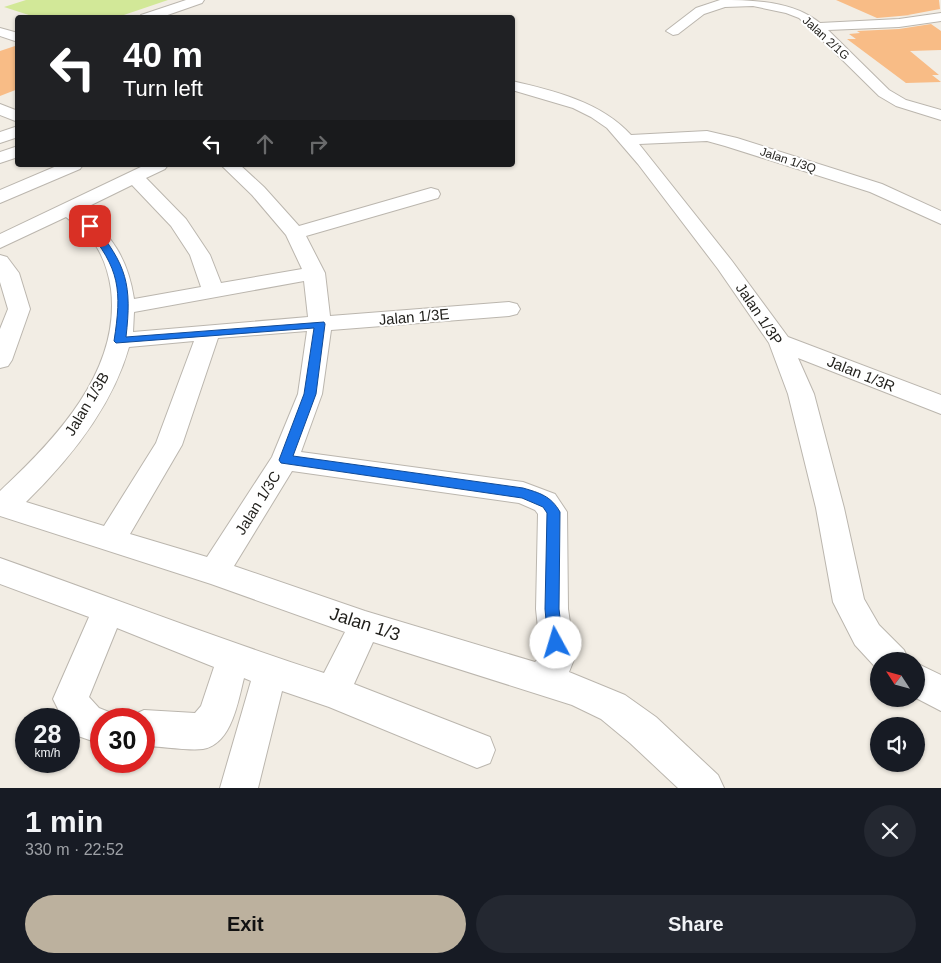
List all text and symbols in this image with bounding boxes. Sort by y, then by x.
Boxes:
street label: Jalan 2/1G [800,13,852,63]
icon: left [40,35,105,100]
text: 40 m [123,35,203,74]
text: Turn left [123,76,203,101]
icon: left [198,130,226,158]
icon: ahead [251,130,279,158]
icon: right [304,130,332,158]
street label: Jalan 1/3Q [758,144,818,176]
pin [69,205,111,247]
icon: arrive [76,212,104,240]
street label: Jalan 1/3P [733,280,786,348]
street label: Jalan 1/3E [378,305,450,328]
street label: Jalan 1/3R [825,352,898,395]
street label: Jalan 1/3B [61,369,112,439]
street label: Jalan 1/3C [231,468,284,538]
street label: Jalan 1/3 [327,603,403,645]
position arrow [529,616,581,668]
north arrow [870,652,925,708]
map controls [870,652,925,772]
speed limit sign: 30 [90,708,155,773]
button: sound [870,717,925,772]
text: 28 [34,720,61,748]
text: km/h [34,746,61,760]
text: 1 min [25,805,103,838]
button: close [864,805,916,857]
text: 330 m · 22:52 [25,841,124,858]
button: Exit [25,895,466,953]
button: Share [476,895,916,953]

